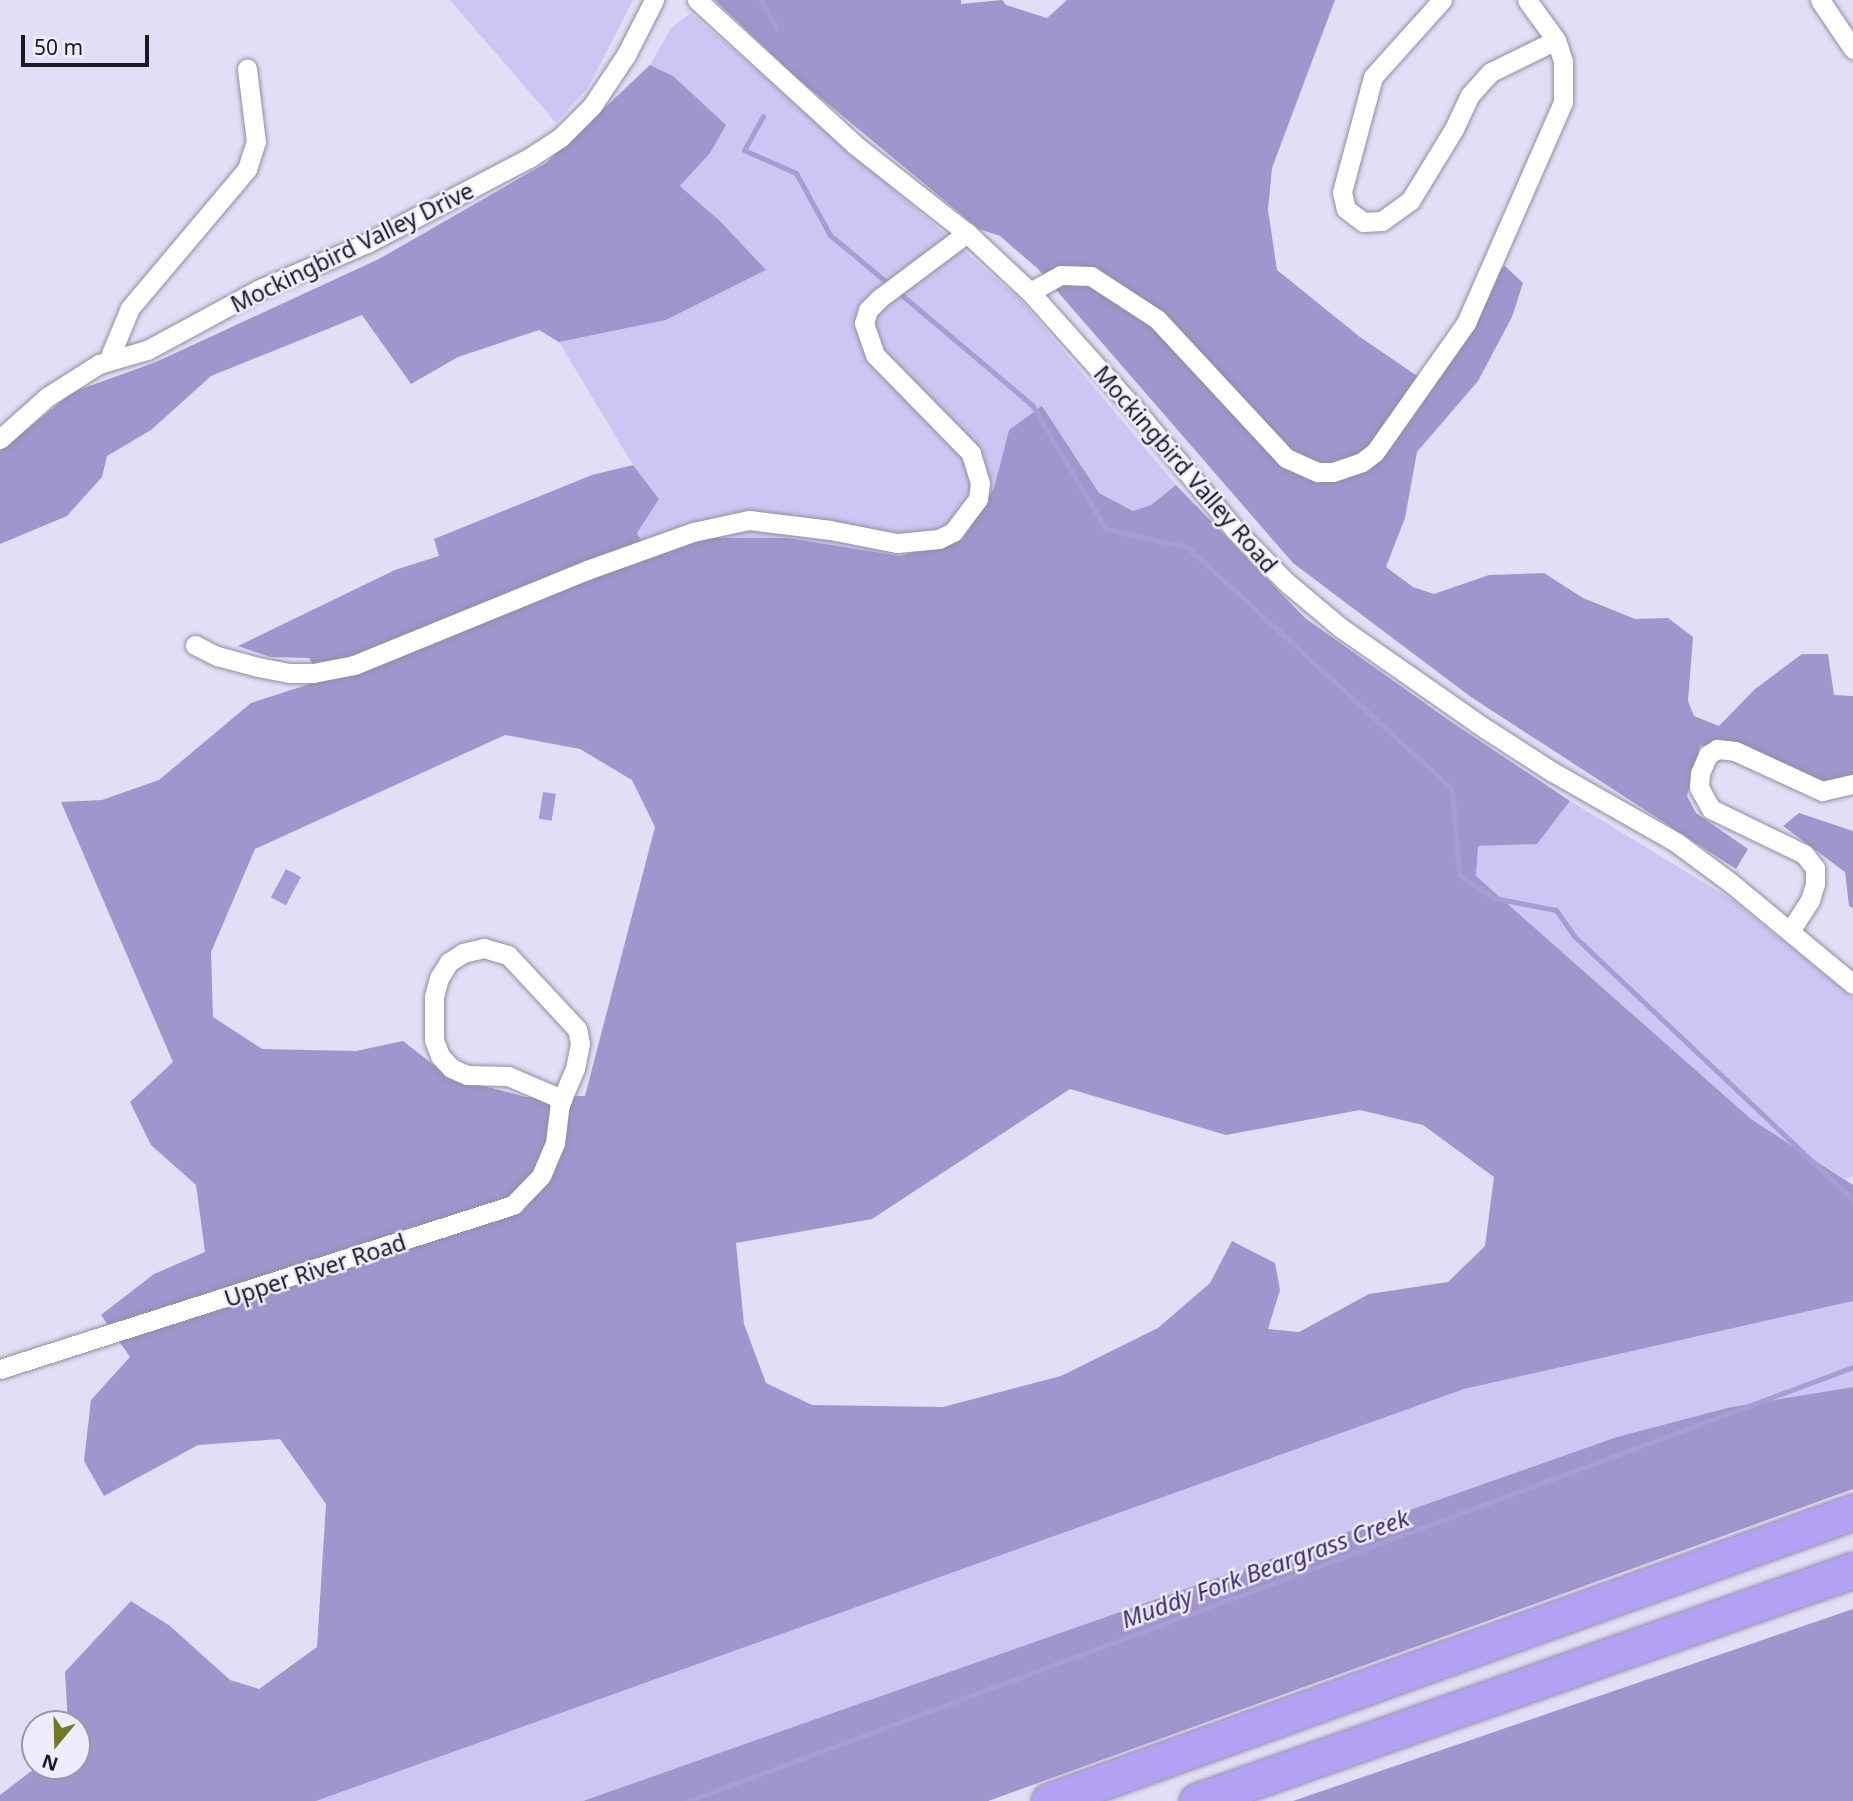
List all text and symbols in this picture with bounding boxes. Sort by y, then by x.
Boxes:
scale bar [24,21,152,65]
text: 50 m [34,33,83,61]
street label: Mockingbird Valley Drive [226,176,478,318]
street label: Mockingbird Valley Road [1089,360,1283,578]
street label: Upper River Road [221,1228,409,1312]
water label: Muddy Fork Beargrass Creek [1117,1503,1413,1633]
north arrow [21,1710,91,1780]
text: N [38,1748,61,1778]

